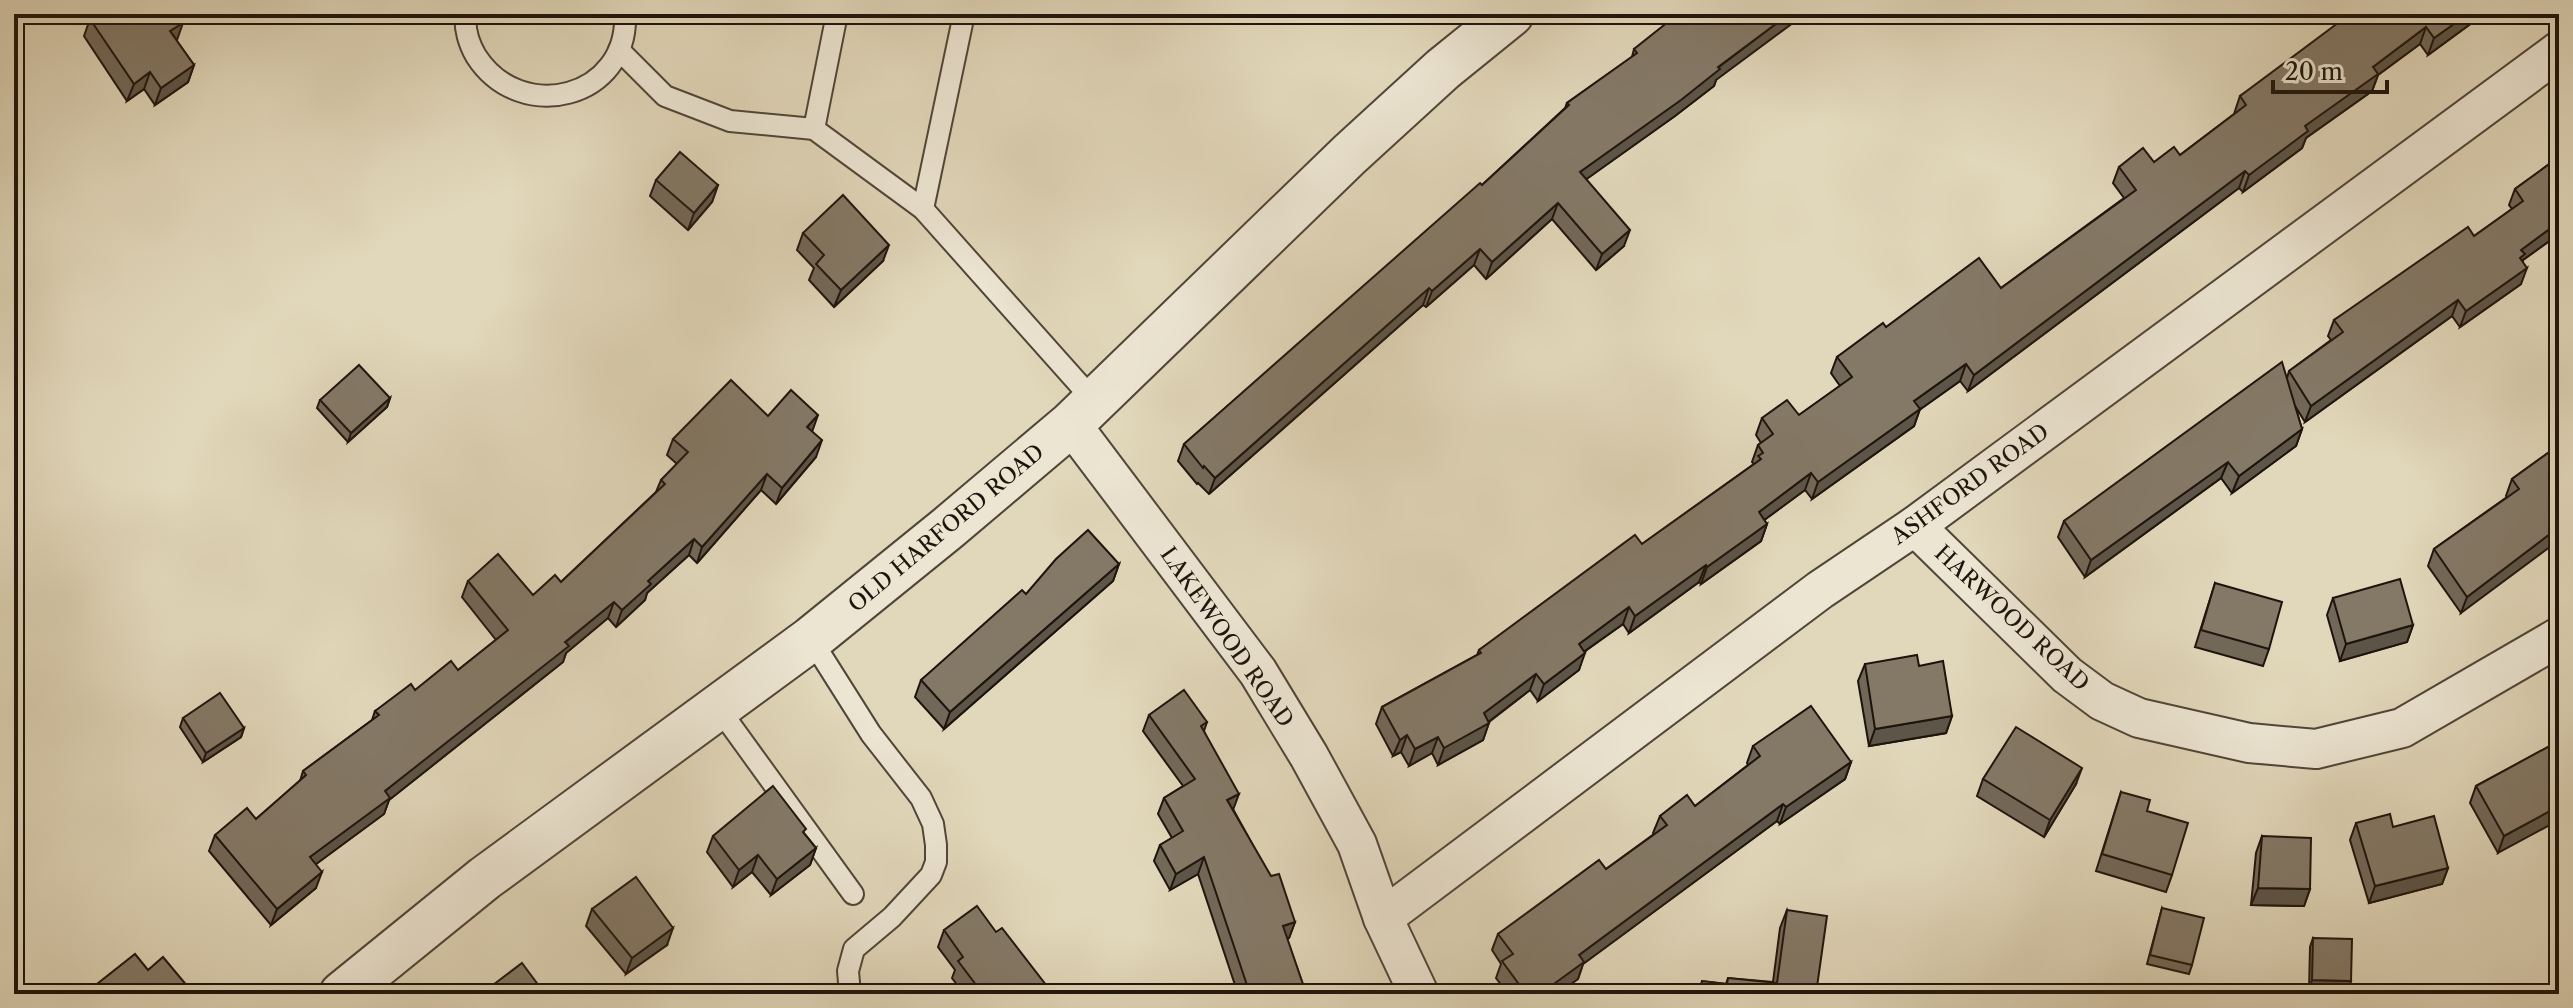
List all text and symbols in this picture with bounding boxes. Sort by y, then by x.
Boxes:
scale bar [2273,44,2387,94]
text: 20 m [2285,57,2343,86]
street label: ASHFORD ROAD [1885,418,2054,551]
street label: OLD HARFORD ROAD [843,438,1049,618]
street label: HARWOOD ROAD [1929,539,2095,697]
street label: LAKEWOOD ROAD [1155,542,1299,732]

